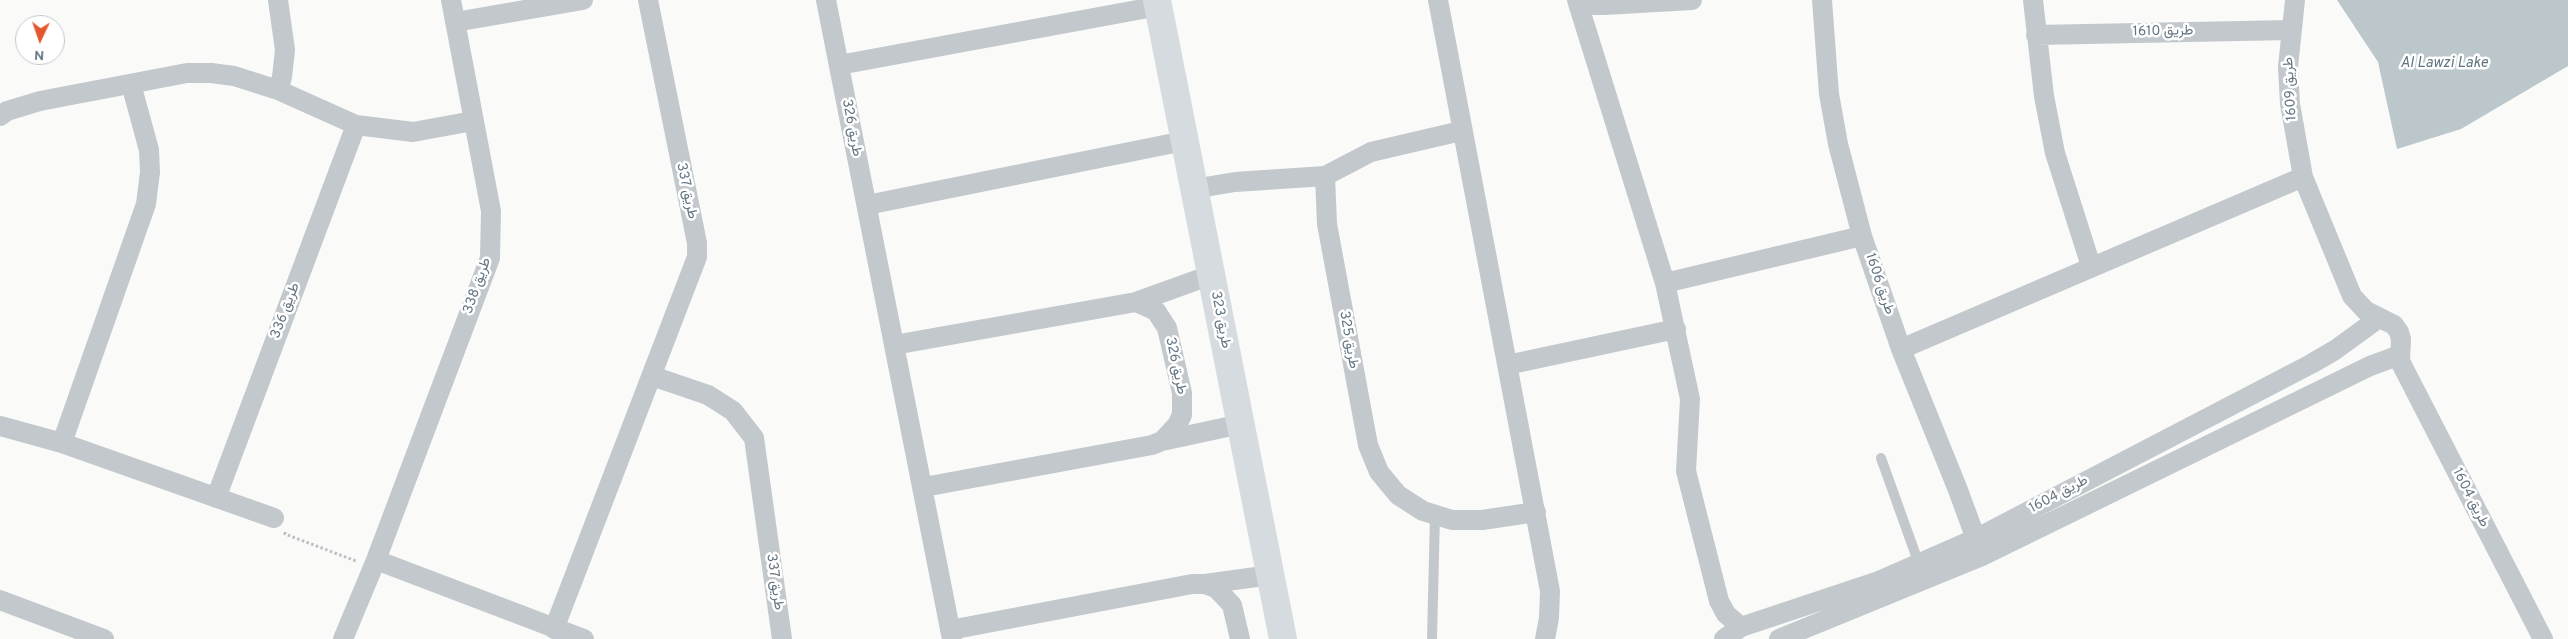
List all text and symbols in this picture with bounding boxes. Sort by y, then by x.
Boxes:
north arrow [15,15,65,65]
street label: طريق 1610 [2132,23,2194,41]
text: N [34,46,45,63]
water label: Al Lawzi Lake [2400,55,2488,73]
street label: طريق 1609 [2281,57,2301,121]
street label: طريق 326 [837,98,865,158]
street label: طريق 337 [672,161,700,221]
street label: طريق 1606 [1861,251,1897,317]
street label: طريق 338 [461,256,495,316]
street label: طريق 336 [268,281,304,341]
street label: طريق 323 [1206,290,1234,350]
street label: طريق 325 [1335,310,1361,370]
street label: طريق 326 [1161,336,1189,396]
street label: طريق 1604 [2448,466,2492,530]
street label: طريق 1604 [2027,473,2091,517]
street label: طريق 337 [762,553,786,611]

